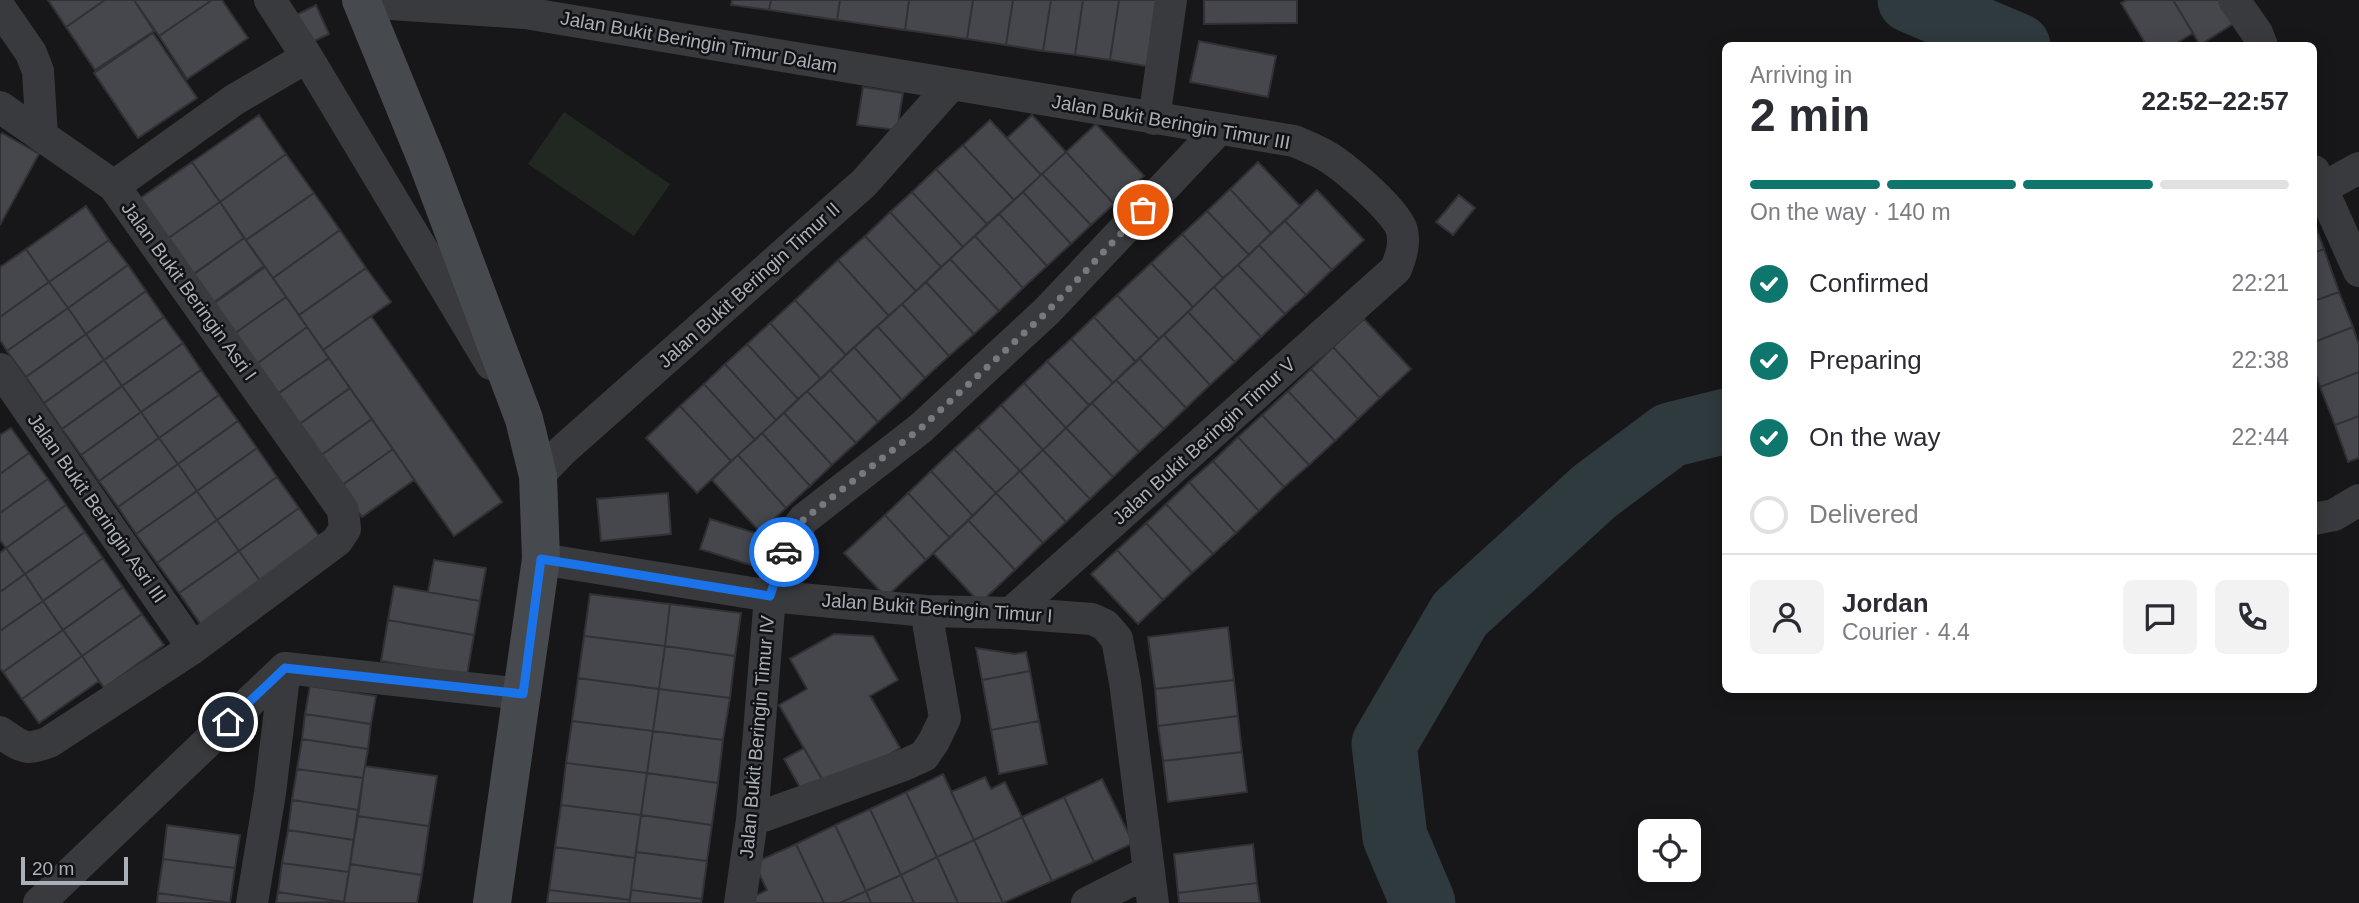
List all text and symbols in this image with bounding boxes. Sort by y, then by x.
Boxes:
street label: Jalan Bukit Beringin Timur Dalam [559,7,839,77]
text: Arriving in [1750,62,1852,88]
text: 22:52–22:57 [2142,86,2289,116]
text: 2 min [1750,89,1870,141]
street label: Jalan Bukit Beringin Timur III [1050,91,1292,153]
pin [1113,180,1173,240]
icon: bag [1124,191,1162,229]
street label: Jalan Bukit Beringin Asri I [117,198,261,384]
street label: Jalan Bukit Beringin Timur II [654,198,844,372]
text: On the way · 140 m [1750,199,1951,225]
icon: check [1750,265,1788,303]
text: Confirmed [1809,268,1929,298]
text: 22:21 [2231,270,2289,296]
icon: check [1750,342,1788,380]
text: Preparing [1809,345,1922,375]
text: 22:38 [2231,347,2289,373]
street label: Jalan Bukit Beringin Timur V [1108,353,1300,529]
street label: Jalan Bukit Beringin Asri III [24,409,170,607]
icon: check [1750,419,1788,457]
text: On the way [1809,422,1941,452]
text: 22:44 [2231,424,2289,450]
text: Delivered [1809,499,1919,529]
courier [749,517,819,587]
icon: car [765,533,803,571]
button: person [1750,580,1824,654]
button: chat [2123,580,2197,654]
button: phone [2215,580,2289,654]
text: Jordan [1842,588,1929,618]
street label: Jalan Bukit Beringin Timur I [821,589,1053,627]
street label: Jalan Bukit Beringin Timur IV [736,614,778,859]
text: Courier · 4.4 [1842,619,1970,645]
pin [198,692,258,752]
icon: home [209,703,247,741]
map controls [1638,819,1701,882]
button: locate [1638,819,1701,882]
scale bar [21,854,128,886]
text: 20 m [32,858,74,879]

